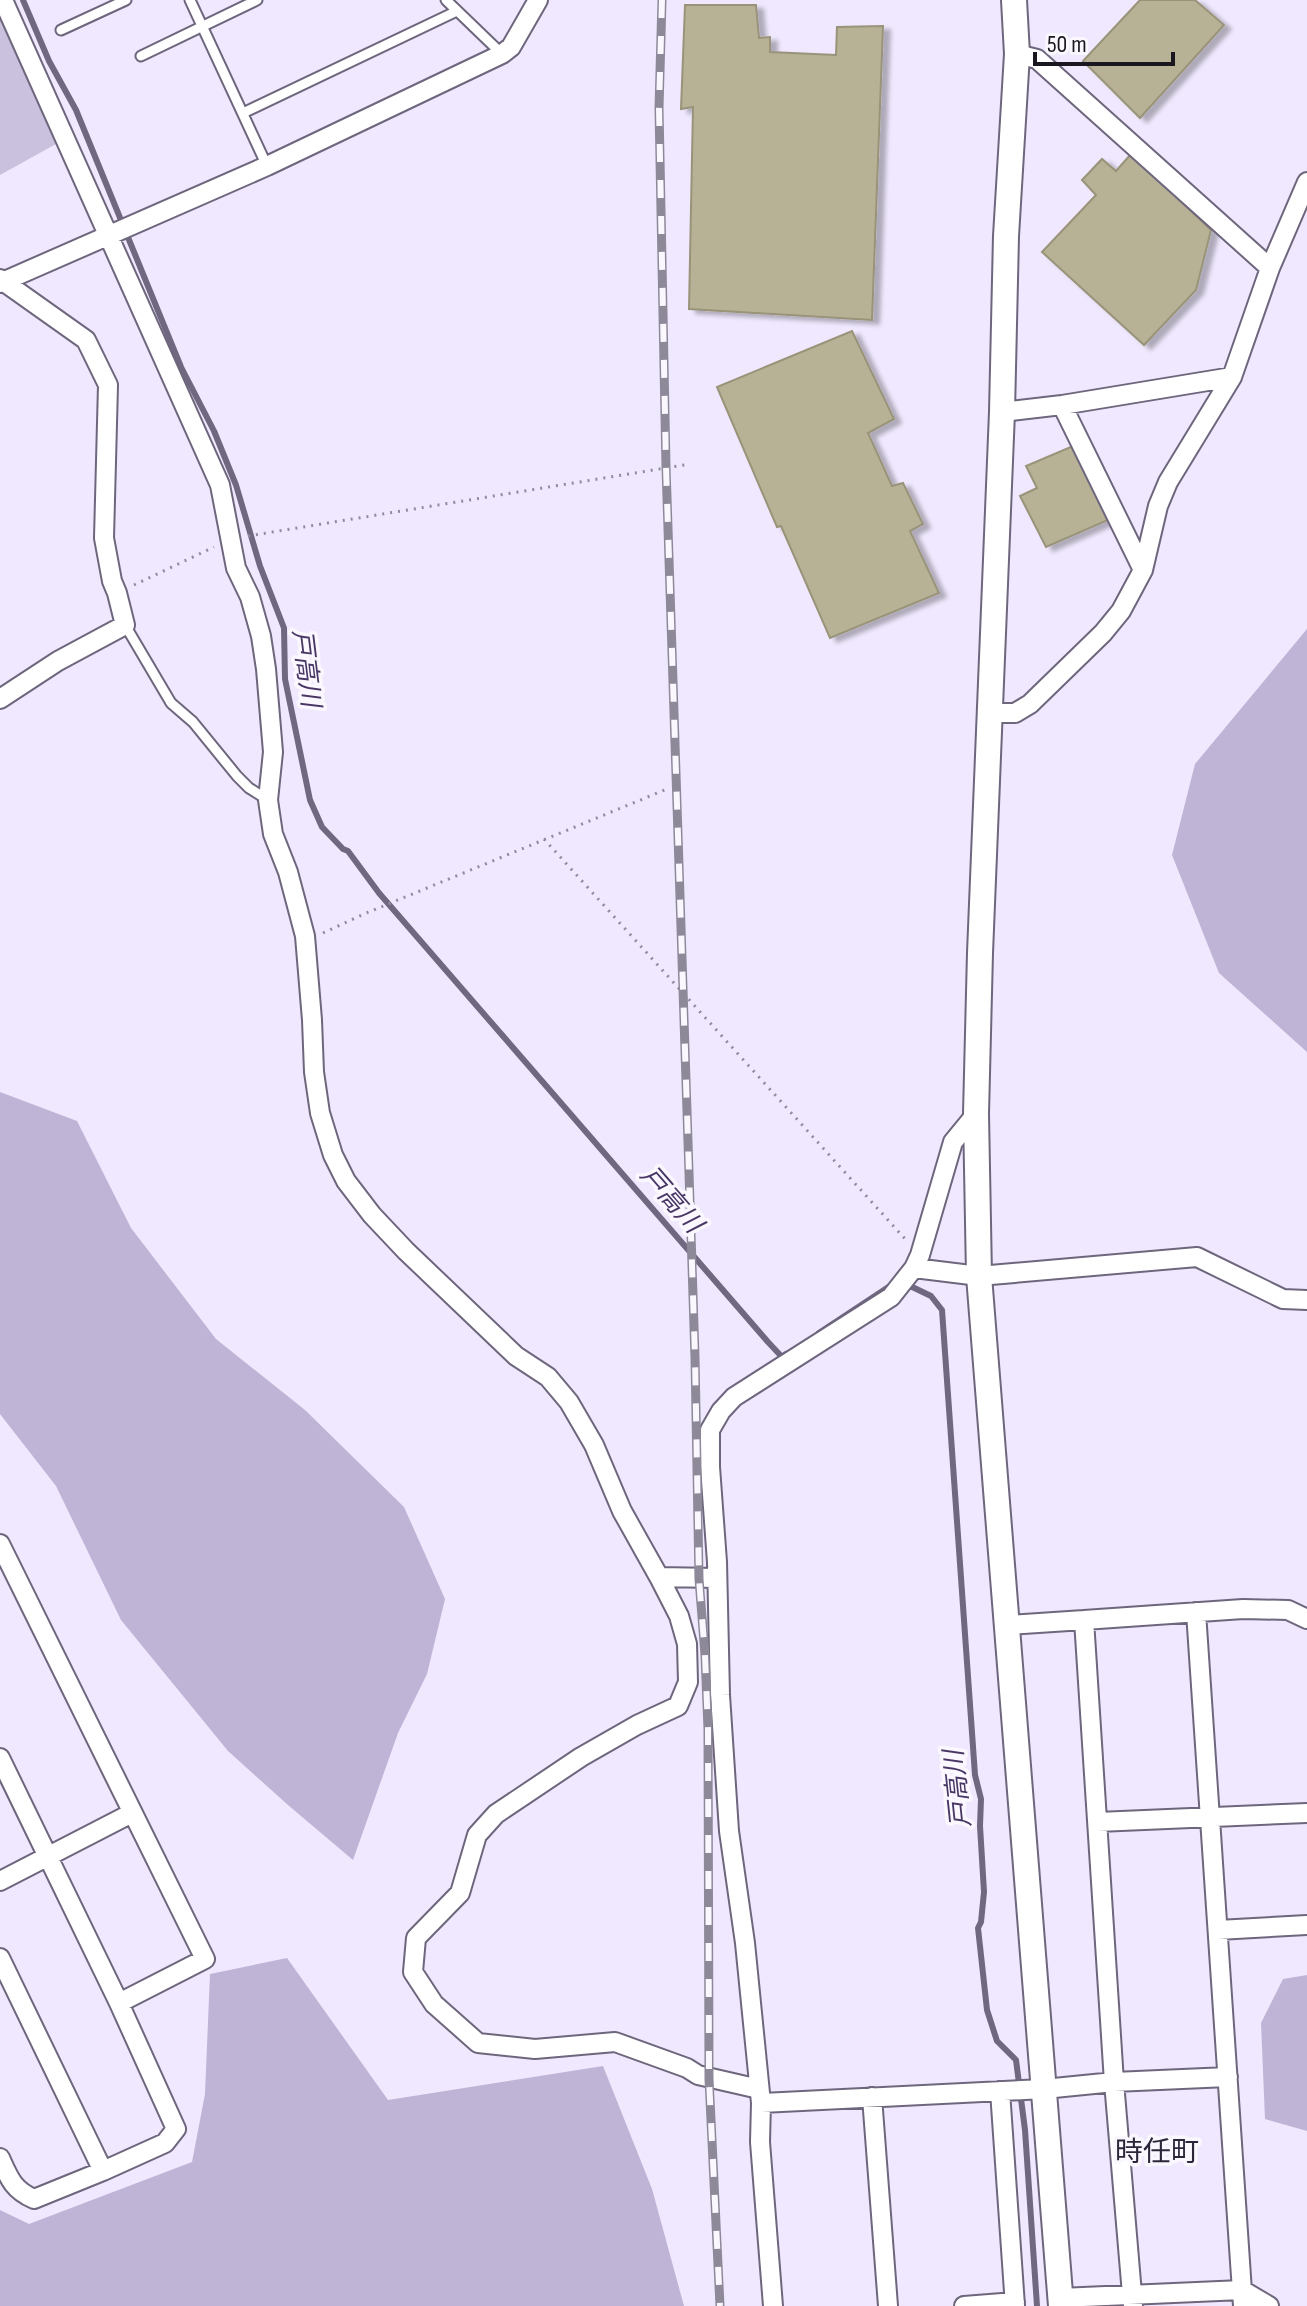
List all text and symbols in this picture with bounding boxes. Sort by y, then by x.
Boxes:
scale bar [1035,16,1173,66]
text: 50 m [1047,30,1087,59]
water label: 戸高川 [285,628,326,712]
water label: 戸高川 [634,1160,710,1242]
water label: 戸高川 [939,1745,978,1829]
district label: 時任町 [1115,2136,1199,2169]

